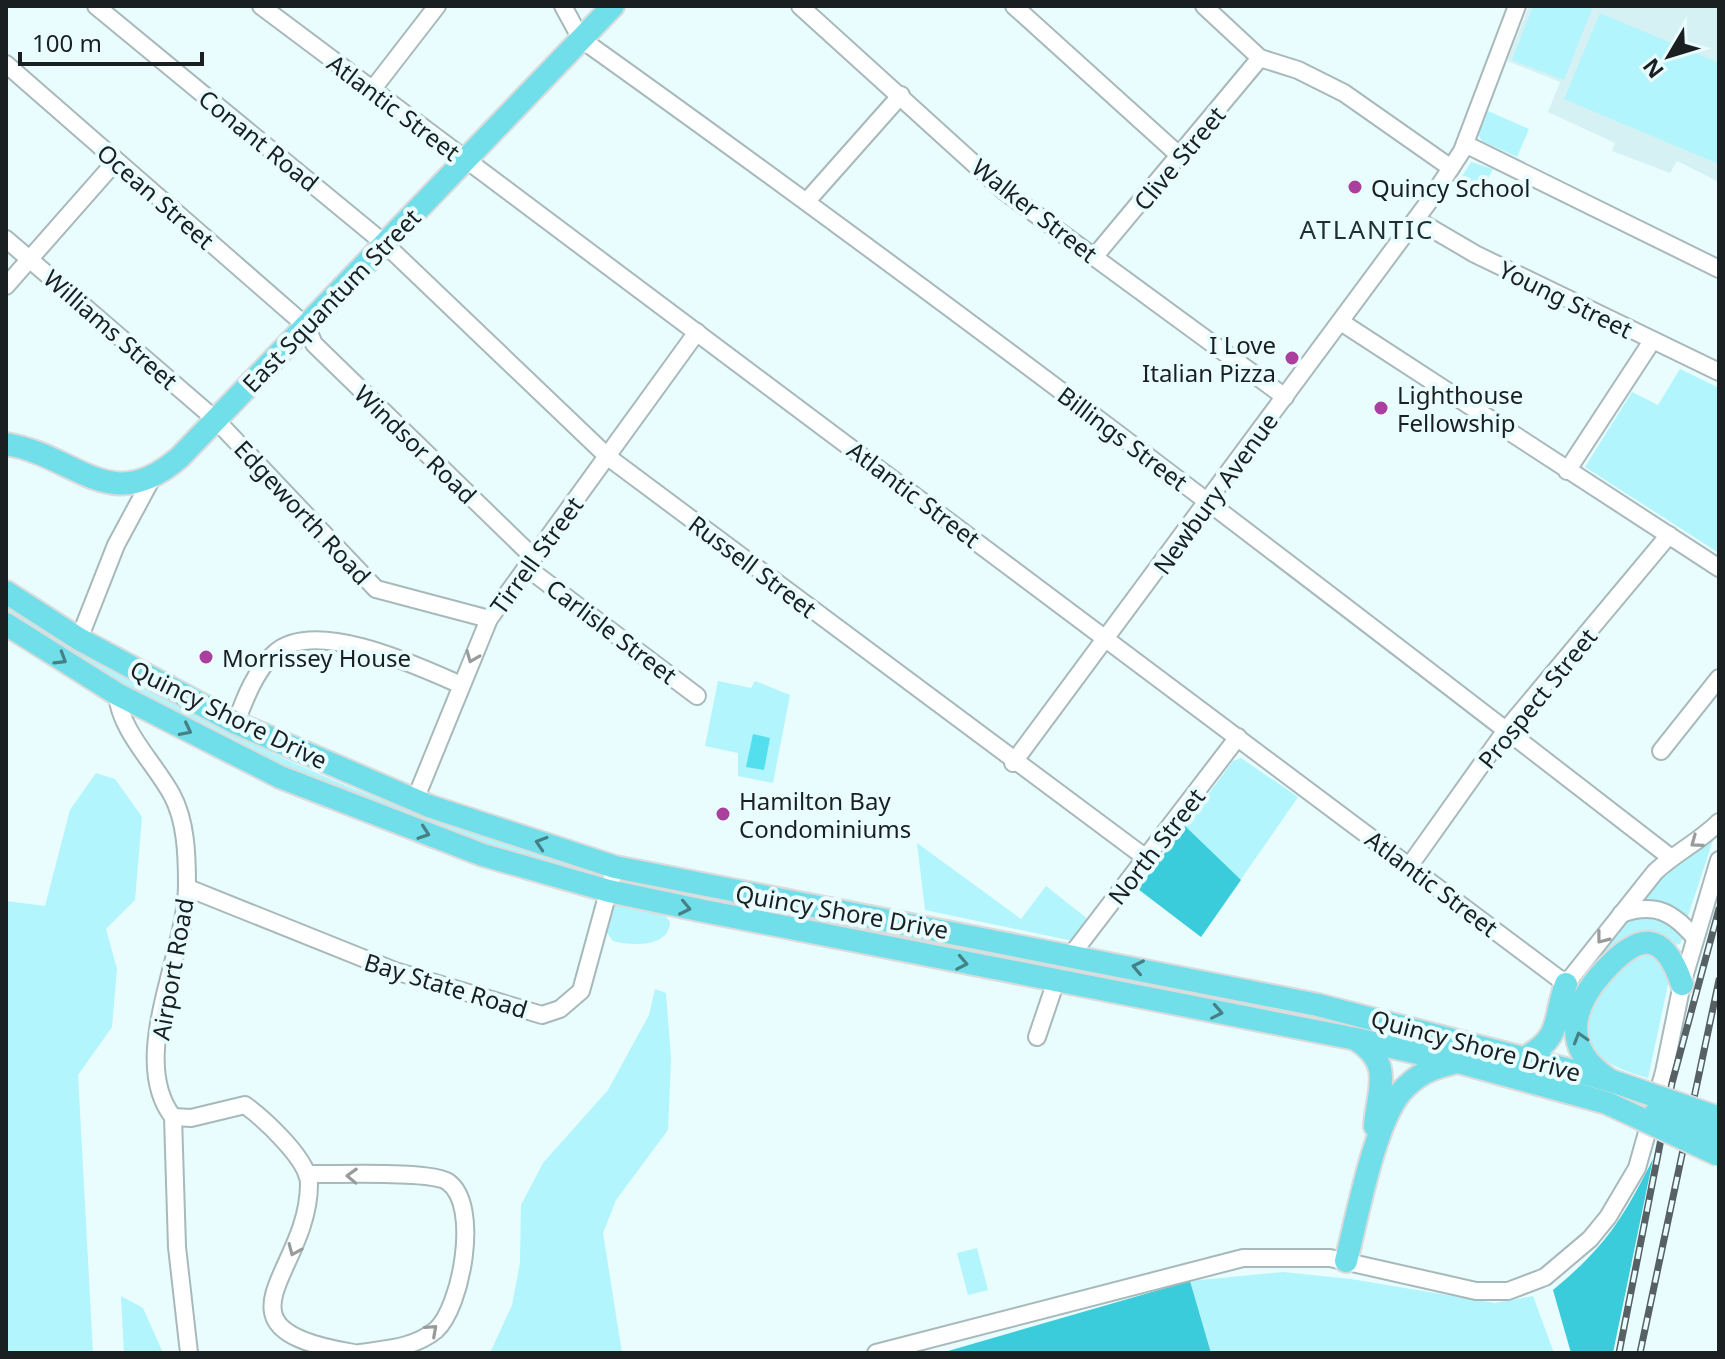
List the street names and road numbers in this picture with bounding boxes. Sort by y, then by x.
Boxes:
street label: Atlantic Street [321,46,467,168]
street label: Conant Road [192,81,326,199]
street label: Clive Street [1126,99,1233,217]
street label: Ocean Street [90,136,222,256]
street label: Walker Street [965,151,1105,270]
street label: East Squantum Street [235,201,428,399]
street label: Young Street [1494,252,1639,346]
street label: Williams Street [37,262,185,397]
street label: Windsor Road [348,377,484,511]
street label: Billings Street [1051,378,1195,498]
street label: Newbury Avenue [1145,405,1285,581]
street label: Edgeworth Road [227,433,379,591]
street label: Atlantic Street [841,433,987,555]
street label: Tirrell Street [482,489,590,621]
street label: Russell Street [682,507,824,625]
street label: Carlisle Street [540,571,684,691]
street label: Prospect Street [1470,621,1604,775]
street label: Quincy Shore Drive [125,652,333,776]
street label: North Street [1100,781,1212,911]
street label: Atlantic Street [1359,822,1505,944]
street label: Quincy Shore Drive [733,876,951,946]
street label: Airport Road [143,896,201,1042]
street label: Bay State Road [360,945,532,1025]
street label: Quincy Shore Drive [1368,1001,1584,1089]

